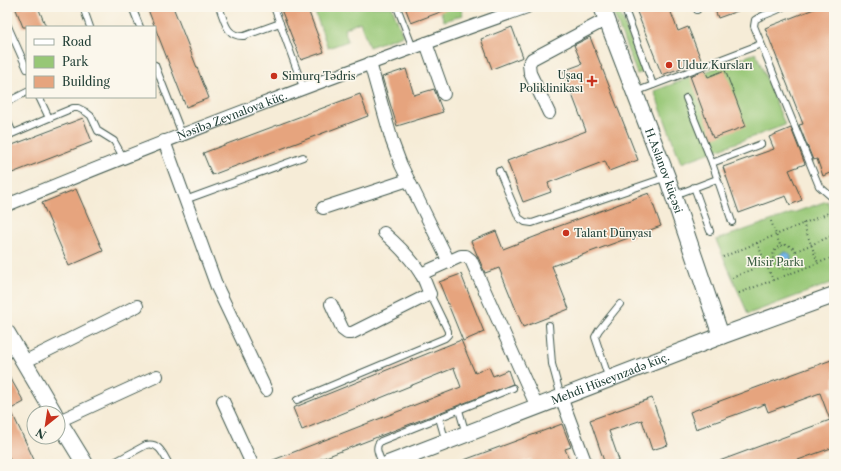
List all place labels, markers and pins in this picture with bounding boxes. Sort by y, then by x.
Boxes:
place label: Ulduz Kursları [677,58,753,72]
marker: Ulduz Kursları [664,60,674,70]
place label: Uşaq Poliklinikası [519,68,584,95]
place label: Simurq Tədris [282,69,356,83]
marker: Simurq Tədris [269,71,279,81]
marker: Uşaq Poliklinikası [586,75,598,87]
place label: Talant Dünyası [574,226,652,240]
marker: Talant Dünyası [561,228,571,238]

